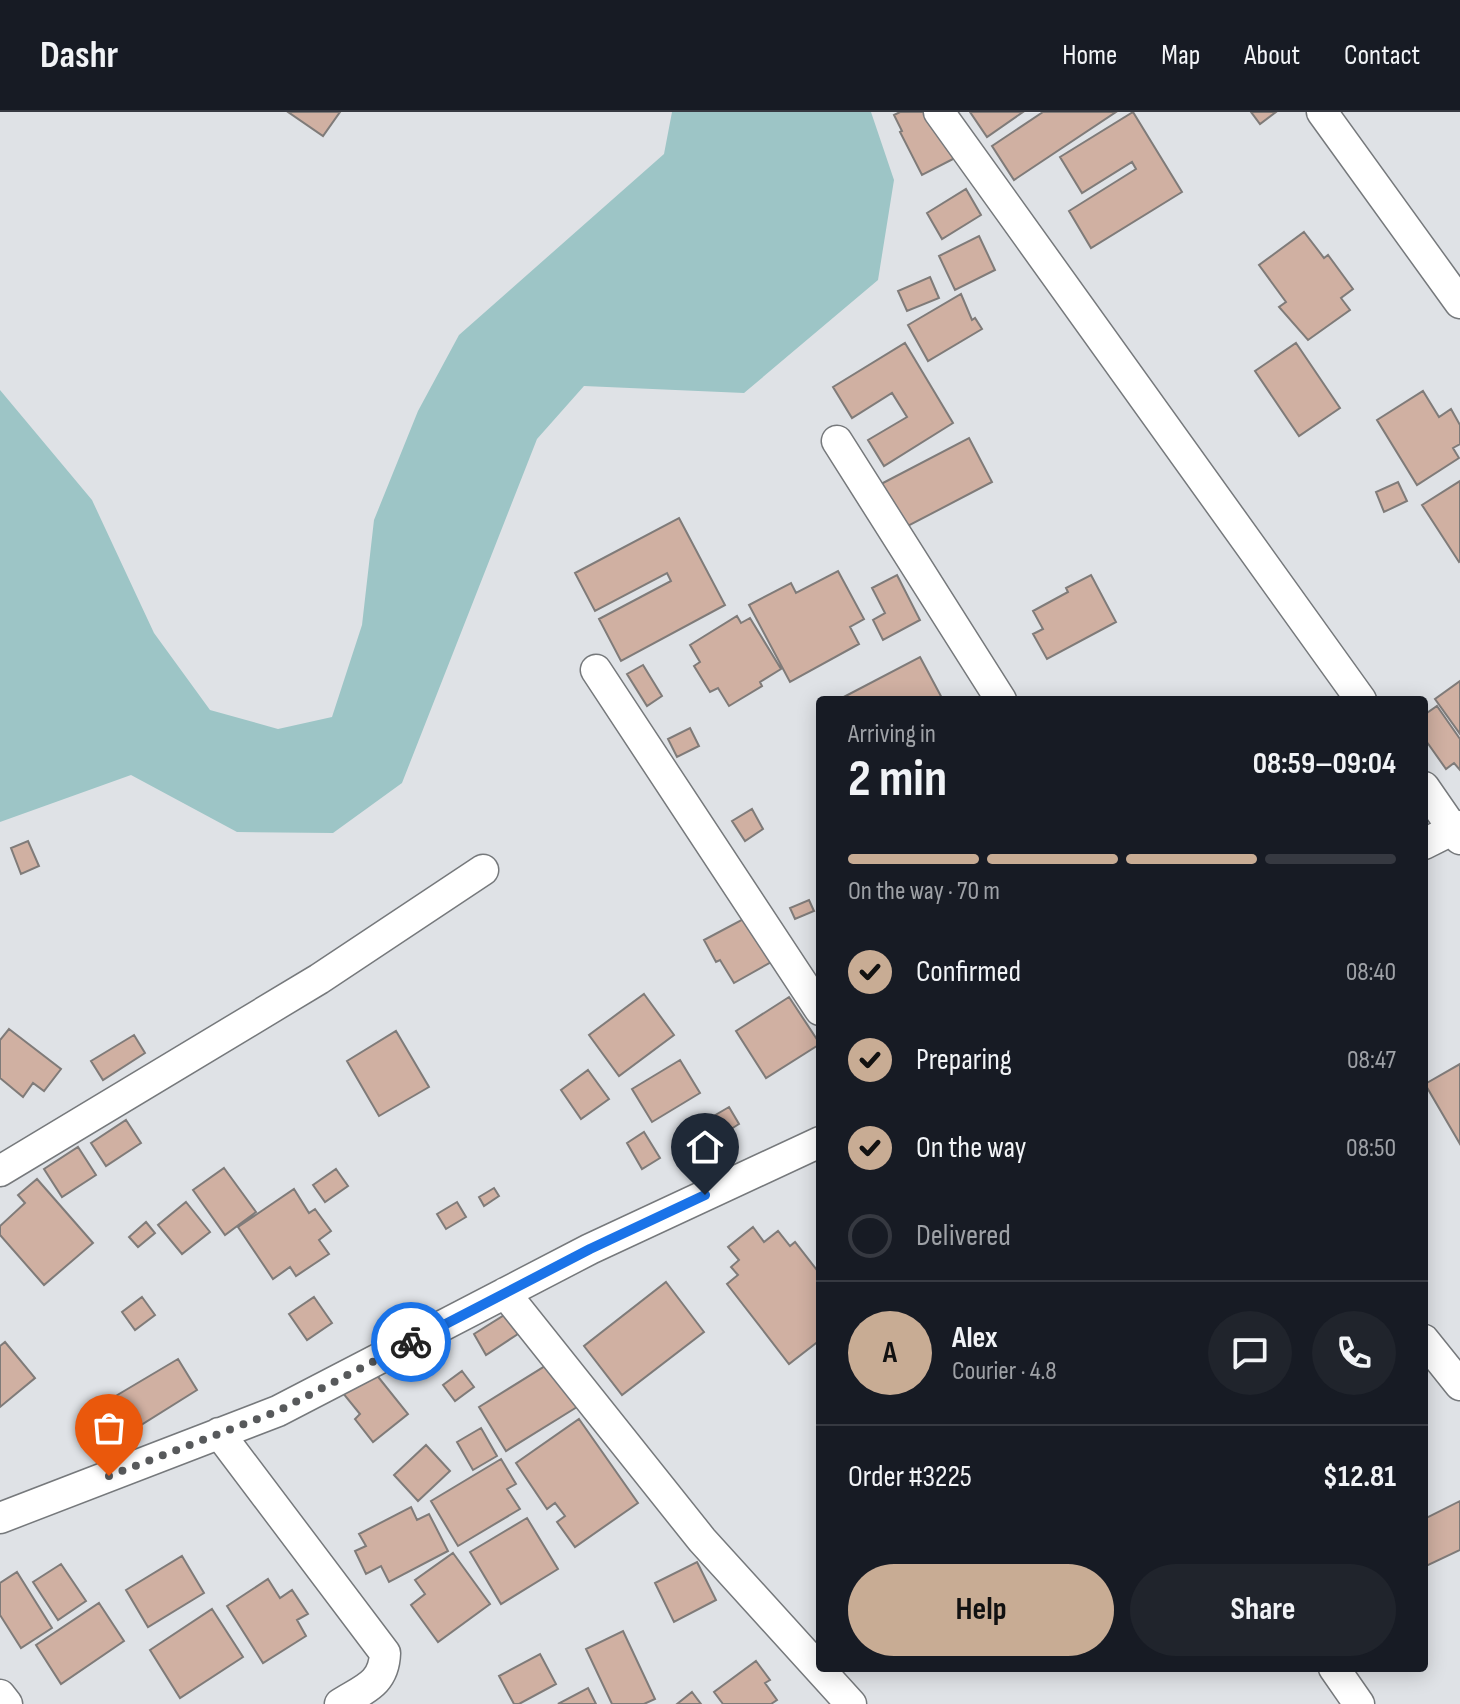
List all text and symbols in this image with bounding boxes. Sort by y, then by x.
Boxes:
text: Dashr [40,33,118,78]
text: Home [1062,39,1117,72]
text: Map [1161,39,1200,72]
text: About [1244,39,1300,72]
text: Contact [1344,39,1420,72]
text: Arriving in [848,719,936,750]
text: 08:59–09:04 [1253,746,1396,782]
text: 2 min [848,748,947,811]
text: On the way · 70 m [848,876,1000,907]
icon: check [848,950,892,994]
text: Confirmed [916,954,1021,990]
text: 08:40 [1346,957,1396,988]
icon: check [848,1038,892,1082]
text: Preparing [916,1042,1012,1078]
text: 08:47 [1347,1045,1396,1076]
pin [671,1113,739,1195]
icon: home [683,1125,727,1169]
icon: check [848,1126,892,1170]
text: On the way [916,1130,1026,1166]
text: 08:50 [1346,1133,1396,1164]
text: Delivered [916,1218,1011,1254]
courier [371,1302,451,1382]
button: chat [1208,1311,1292,1395]
button: phone [1312,1311,1396,1395]
icon: bike [389,1320,433,1364]
text: Alex [952,1320,998,1356]
text: A [883,1335,897,1371]
text: Courier · 4.8 [952,1356,1057,1387]
pin [75,1394,143,1476]
icon: bag [87,1406,131,1450]
text: Order #3225 [848,1459,972,1495]
text: $12.81 [1323,1459,1396,1495]
button: Help [848,1564,1114,1656]
button: Share [1130,1564,1396,1656]

